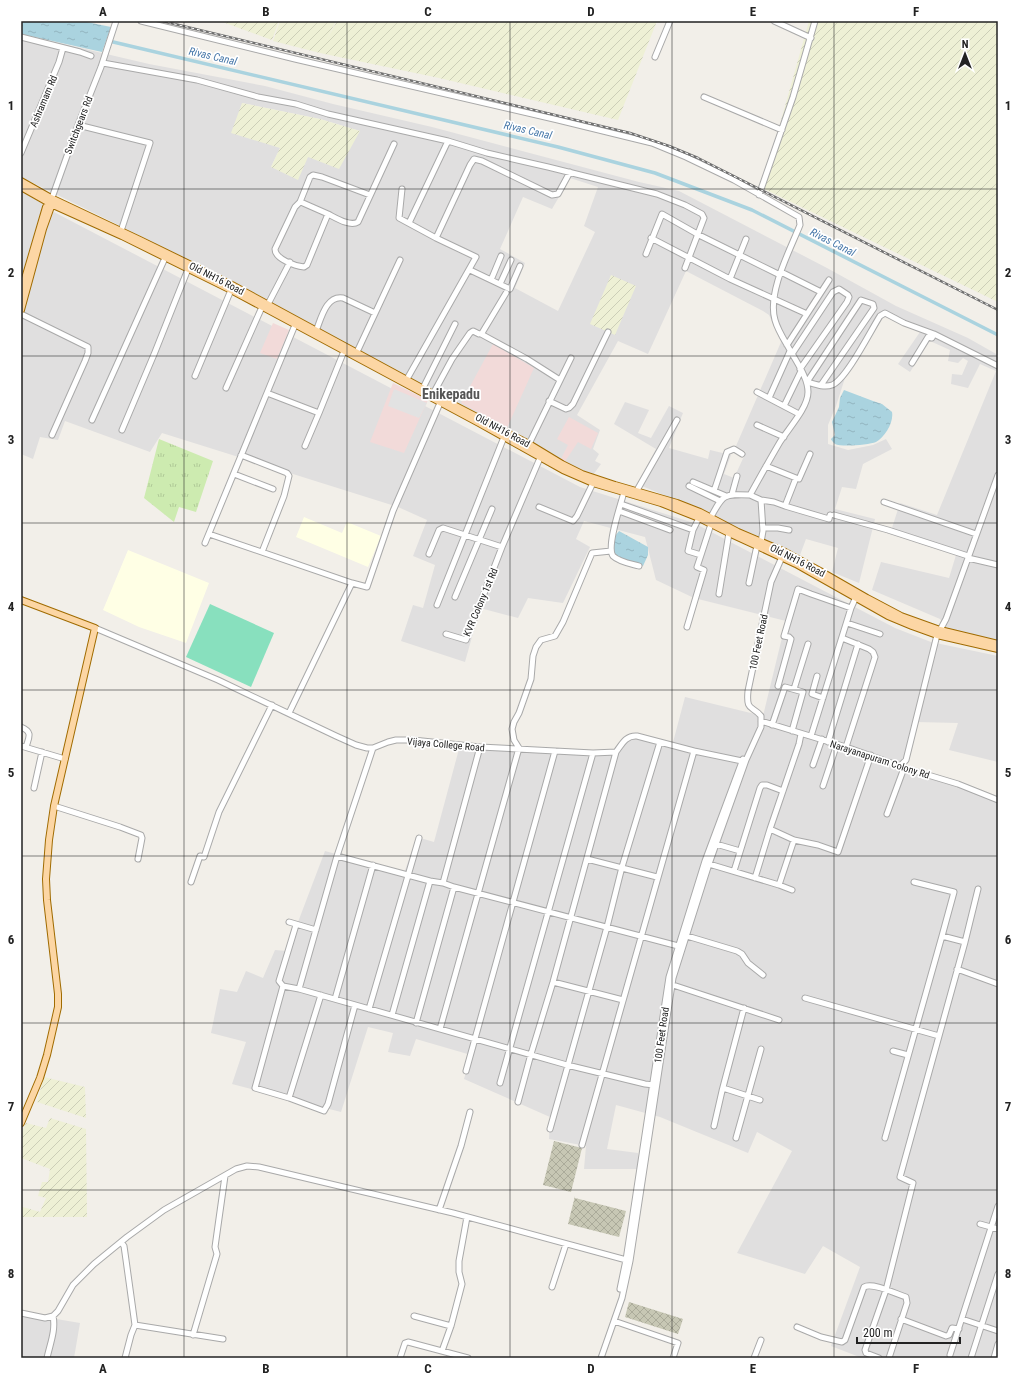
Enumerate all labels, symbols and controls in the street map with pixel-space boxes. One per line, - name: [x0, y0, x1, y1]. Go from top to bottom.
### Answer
- text: A: [99, 4, 107, 19]
- text: B: [262, 4, 270, 19]
- text: C: [424, 4, 432, 19]
- text: D: [587, 4, 595, 19]
- text: E: [750, 4, 757, 19]
- text: F: [913, 4, 919, 19]
- north arrow: [945, 34, 985, 74]
- text: N: [962, 38, 969, 51]
- water label: Rivas Canal: [188, 45, 239, 68]
- street label: Ashramam Rd: [28, 74, 59, 129]
- street label: Switchgears Rd: [62, 95, 95, 156]
- text: 1: [8, 98, 14, 113]
- text: 1: [1005, 98, 1011, 113]
- water label: Rivas Canal: [503, 119, 554, 142]
- water label: Rivas Canal: [808, 226, 858, 260]
- street label: Old NH16 Road: [187, 260, 246, 297]
- text: 2: [8, 265, 15, 280]
- text: 2: [1005, 265, 1012, 280]
- district label: Enikepadu: [422, 386, 480, 402]
- street label: Old NH16 Road: [474, 411, 532, 449]
- text: 3: [8, 432, 14, 447]
- text: 3: [1005, 432, 1011, 447]
- street label: Old NH16 Road: [768, 542, 827, 579]
- street label: KVR Colony 1st Rd: [461, 566, 500, 638]
- text: 4: [8, 599, 15, 614]
- text: 4: [1005, 599, 1012, 614]
- street label: 100 Feet Road: [747, 613, 770, 671]
- street label: Vijaya College Road: [407, 736, 485, 753]
- street label: Narayanapuram Colony Rd: [829, 738, 931, 781]
- text: 5: [8, 765, 15, 780]
- text: 5: [1005, 765, 1012, 780]
- text: 6: [8, 932, 15, 947]
- text: 6: [1005, 932, 1012, 947]
- street label: 100 Feet Road: [652, 1006, 671, 1064]
- text: 7: [8, 1099, 15, 1114]
- text: 7: [1005, 1099, 1012, 1114]
- text: 8: [8, 1266, 14, 1281]
- text: 8: [1005, 1266, 1011, 1281]
- scale bar: [857, 1319, 960, 1345]
- text: 200 m: [863, 1326, 893, 1340]
- text: A: [99, 1361, 107, 1376]
- text: B: [262, 1361, 270, 1376]
- text: C: [424, 1361, 432, 1376]
- text: D: [587, 1361, 595, 1376]
- text: E: [750, 1361, 757, 1376]
- text: F: [913, 1361, 919, 1376]

